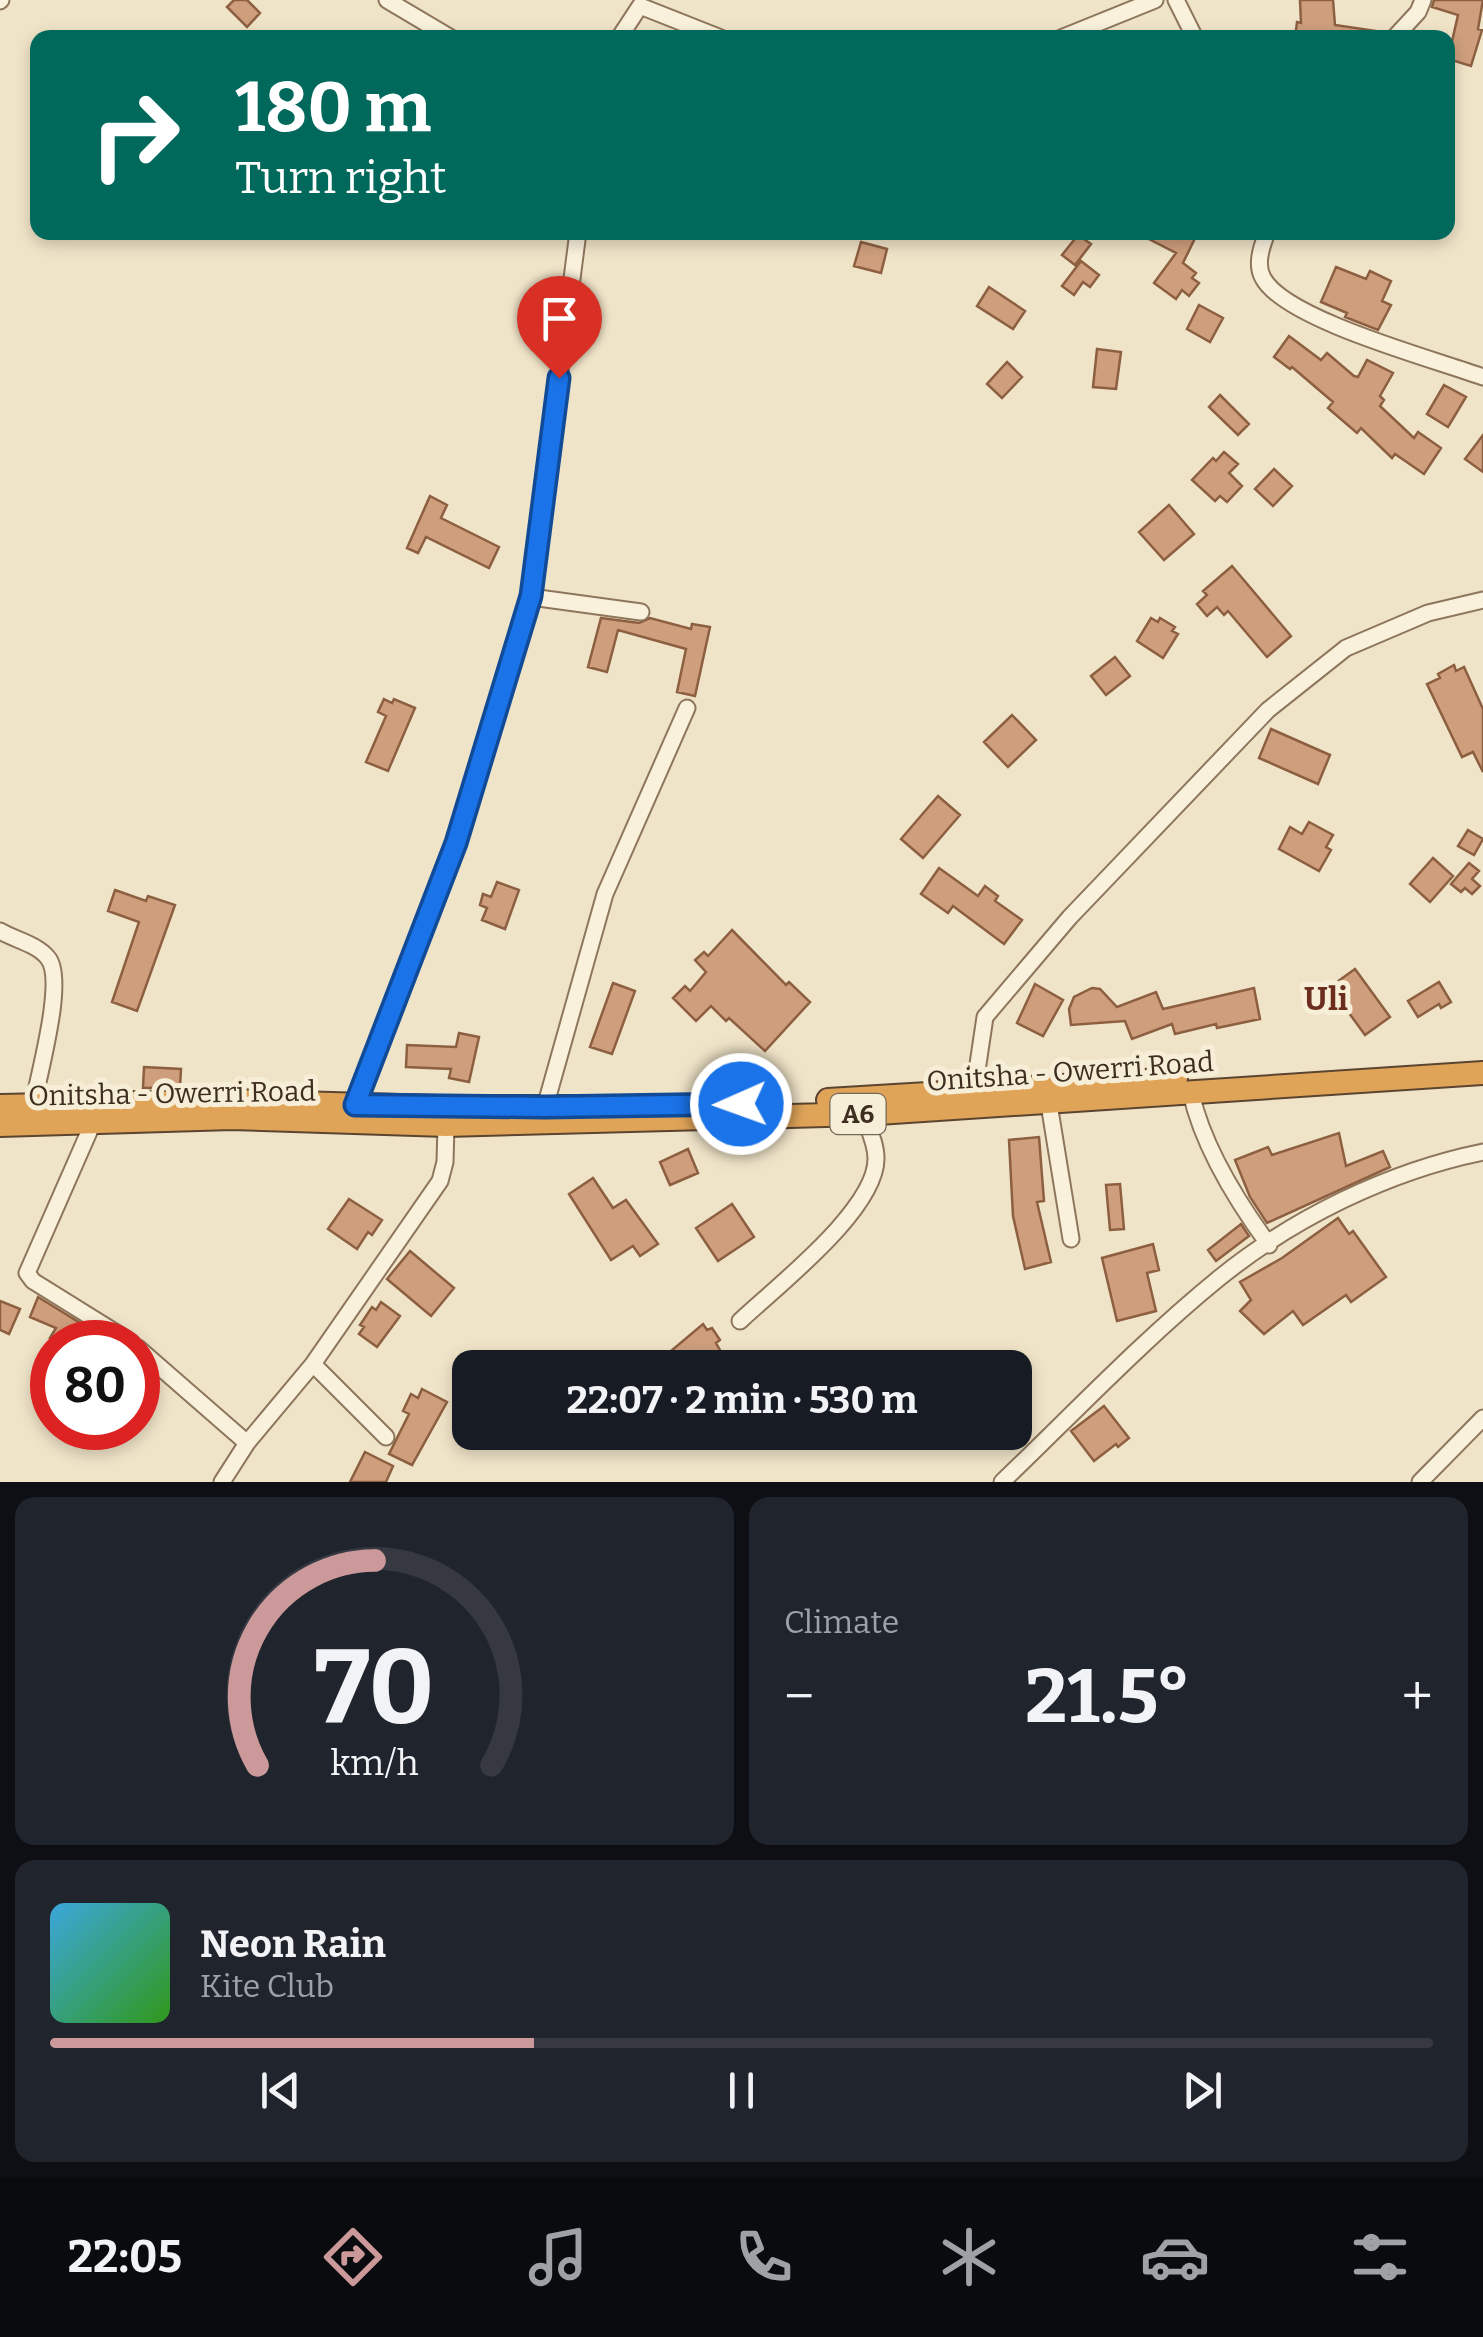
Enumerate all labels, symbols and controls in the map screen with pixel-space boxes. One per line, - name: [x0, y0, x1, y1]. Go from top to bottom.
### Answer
- text: 180 m: [235, 66, 431, 150]
- icon: right: [70, 70, 200, 200]
- text: Turn right: [235, 151, 447, 205]
- pin: [517, 276, 602, 379]
- icon: arrive: [532, 291, 587, 346]
- district label: Uli: [1304, 980, 1348, 1018]
- street label: Onitsha - Owerri Road: [925, 1045, 1215, 1098]
- position arrow: [689, 1052, 793, 1156]
- street label: Onitsha - Owerri Road: [28, 1074, 316, 1113]
- road number: A6: [830, 1094, 886, 1134]
- speed limit sign: 80: [30, 1320, 160, 1450]
- text: 22:07 · 2 min · 530 m: [566, 1377, 918, 1423]
- text: Climate: [784, 1603, 899, 1641]
- text: 70: [314, 1626, 435, 1751]
- text: 21.5°: [1025, 1652, 1191, 1742]
- text: −: [784, 1664, 814, 1730]
- text: +: [1402, 1664, 1433, 1730]
- text: km/h: [330, 1742, 419, 1784]
- text: Neon Rain: [200, 1921, 386, 1967]
- text: Kite Club: [200, 1967, 334, 2005]
- icon: previous: [253, 2063, 308, 2118]
- icon: pause: [714, 2063, 769, 2118]
- icon: next: [1175, 2063, 1230, 2118]
- icon: directions: [318, 2222, 388, 2292]
- icon: music: [523, 2222, 593, 2292]
- icon: phone: [729, 2222, 799, 2292]
- icon: climate: [934, 2222, 1004, 2292]
- icon: car: [1140, 2222, 1210, 2292]
- icon: filters: [1345, 2222, 1415, 2292]
- text: 22:05: [68, 2230, 182, 2284]

